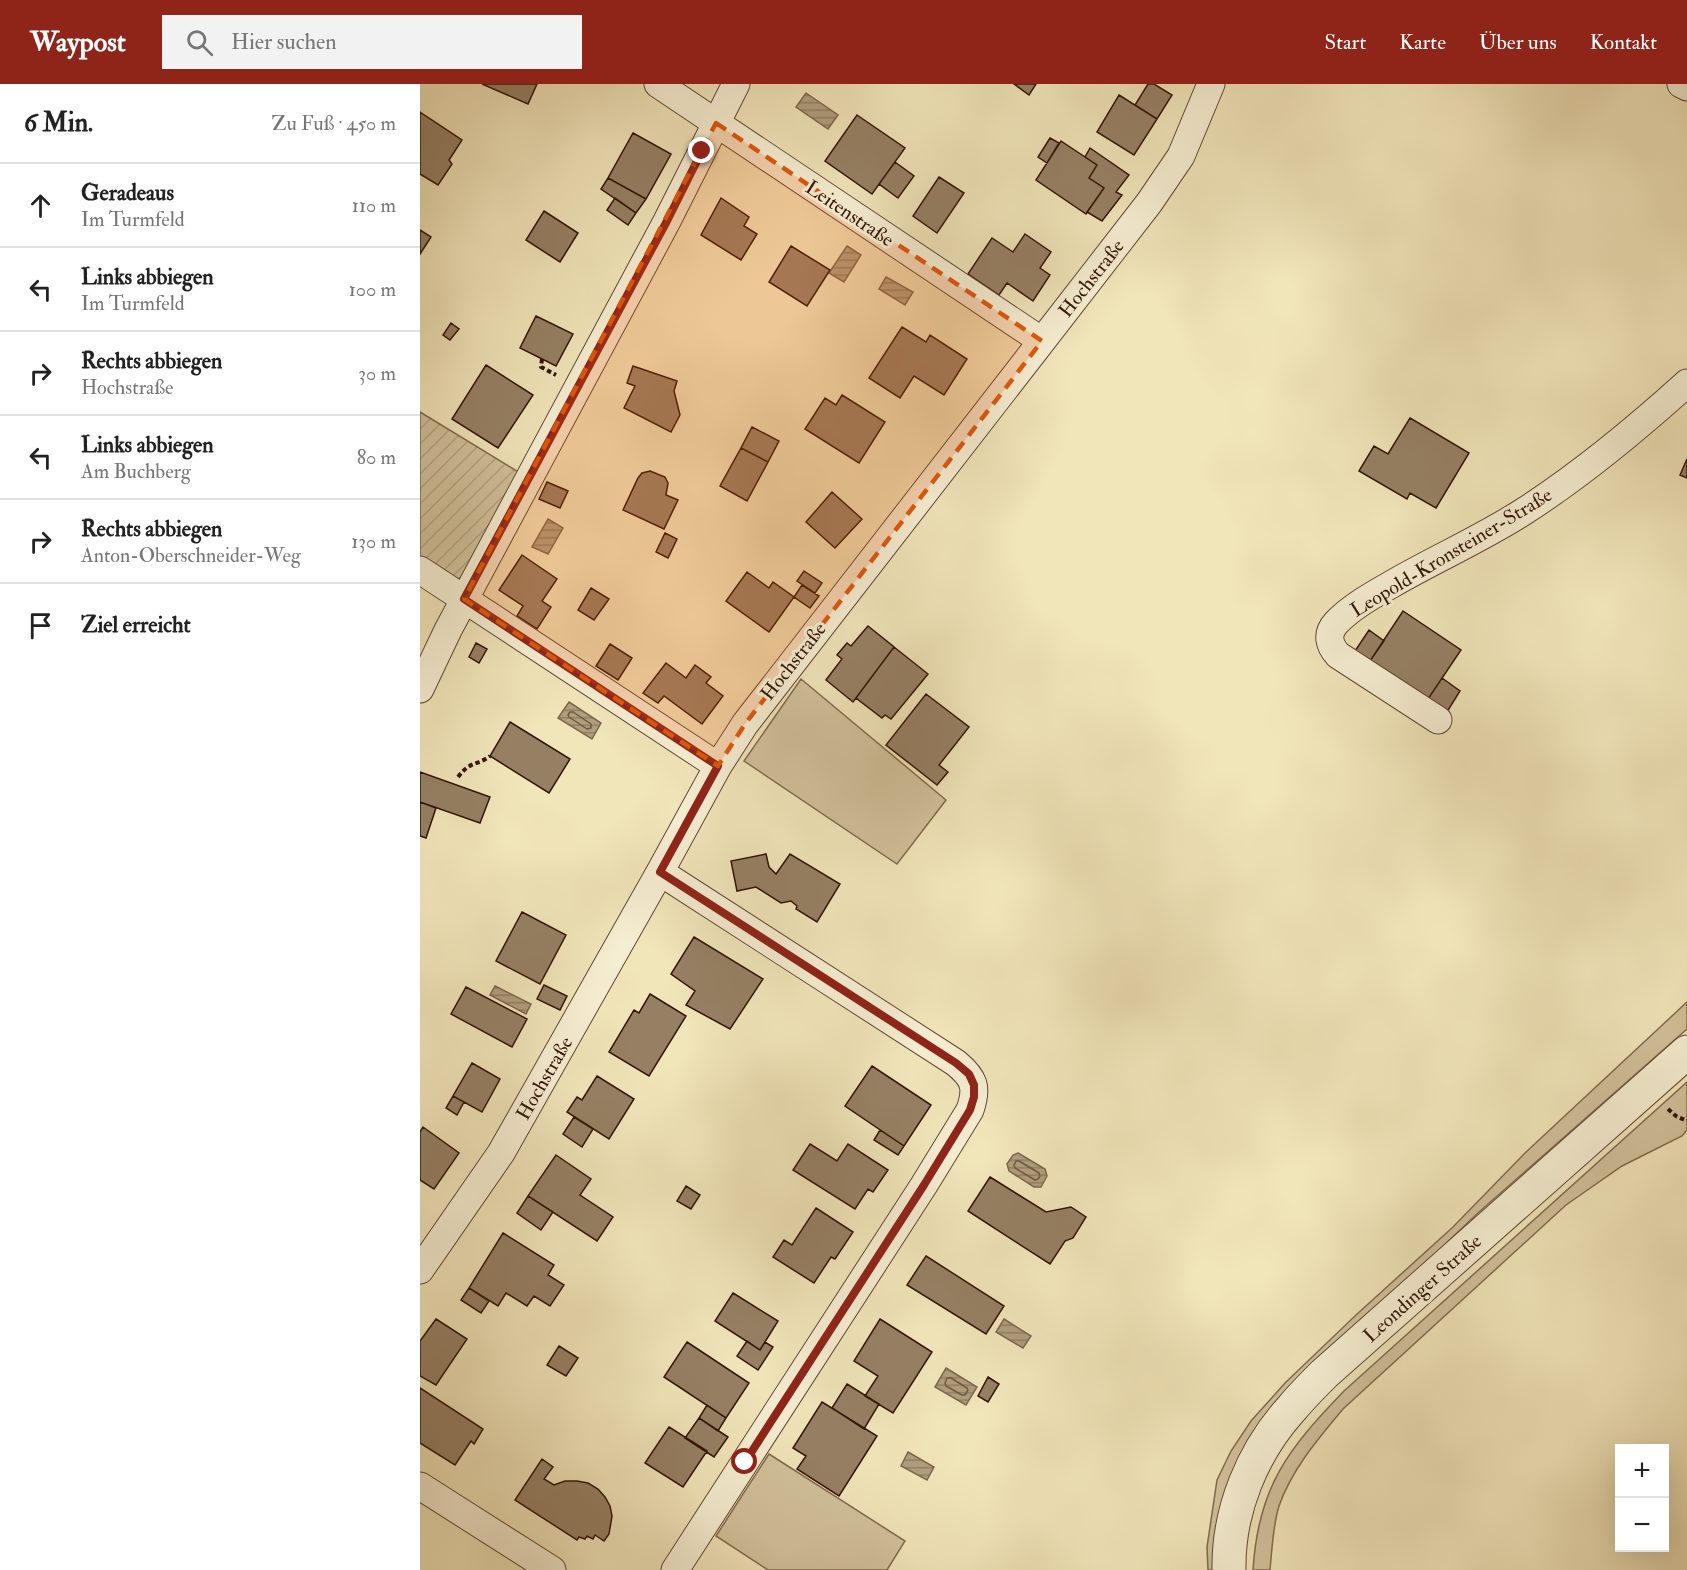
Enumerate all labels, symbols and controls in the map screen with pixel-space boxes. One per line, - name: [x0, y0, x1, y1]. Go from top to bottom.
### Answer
- search box: [162, 15, 582, 69]
- text: Waypost: [30, 25, 126, 60]
- icon: search: [183, 26, 216, 59]
- text: Hier suchen: [231, 28, 337, 56]
- text: Start: [1324, 29, 1366, 56]
- text: Karte: [1399, 29, 1446, 56]
- text: Über uns: [1479, 29, 1557, 56]
- text: Kontakt: [1590, 29, 1657, 56]
- text: 6 Min.: [24, 107, 93, 139]
- text: Zu Fuß · 450 m: [272, 111, 396, 136]
- route end: [688, 137, 714, 163]
- street label: Leitenstraße: [801, 175, 899, 252]
- text: Geradeaus: [81, 179, 174, 207]
- icon: ahead: [24, 189, 57, 222]
- text: 110 m: [352, 193, 396, 218]
- text: Im Turmfeld: [81, 207, 185, 232]
- street label: Hochstraße: [1053, 234, 1130, 322]
- text: Links abbiegen: [81, 263, 214, 291]
- icon: left: [24, 273, 57, 306]
- text: 100 m: [349, 277, 396, 302]
- text: Im Turmfeld: [81, 291, 185, 316]
- text: Rechts abbiegen: [81, 347, 222, 375]
- icon: right: [24, 357, 57, 390]
- text: 30 m: [358, 361, 396, 386]
- text: Hochstraße: [81, 375, 173, 400]
- text: Links abbiegen: [81, 431, 214, 459]
- icon: left: [24, 441, 57, 474]
- text: 80 m: [357, 445, 396, 470]
- text: Am Buchberg: [81, 459, 191, 484]
- street label: Leopold-Kronsteiner-Straße: [1346, 482, 1557, 623]
- text: Rechts abbiegen: [81, 515, 222, 543]
- icon: right: [24, 525, 57, 558]
- text: 130 m: [351, 529, 396, 554]
- text: Anton-Oberschneider-Weg: [81, 543, 301, 568]
- icon: arrive: [24, 609, 57, 642]
- text: Ziel erreicht: [81, 611, 191, 639]
- street label: Hochstraße: [755, 617, 832, 705]
- street label: Hochstraße: [510, 1032, 578, 1125]
- street label: Leondinger Straße: [1358, 1229, 1487, 1348]
- map controls: [1615, 1444, 1669, 1552]
- button: +: [1615, 1444, 1669, 1498]
- route start: [731, 1448, 757, 1474]
- button: −: [1615, 1498, 1669, 1552]

